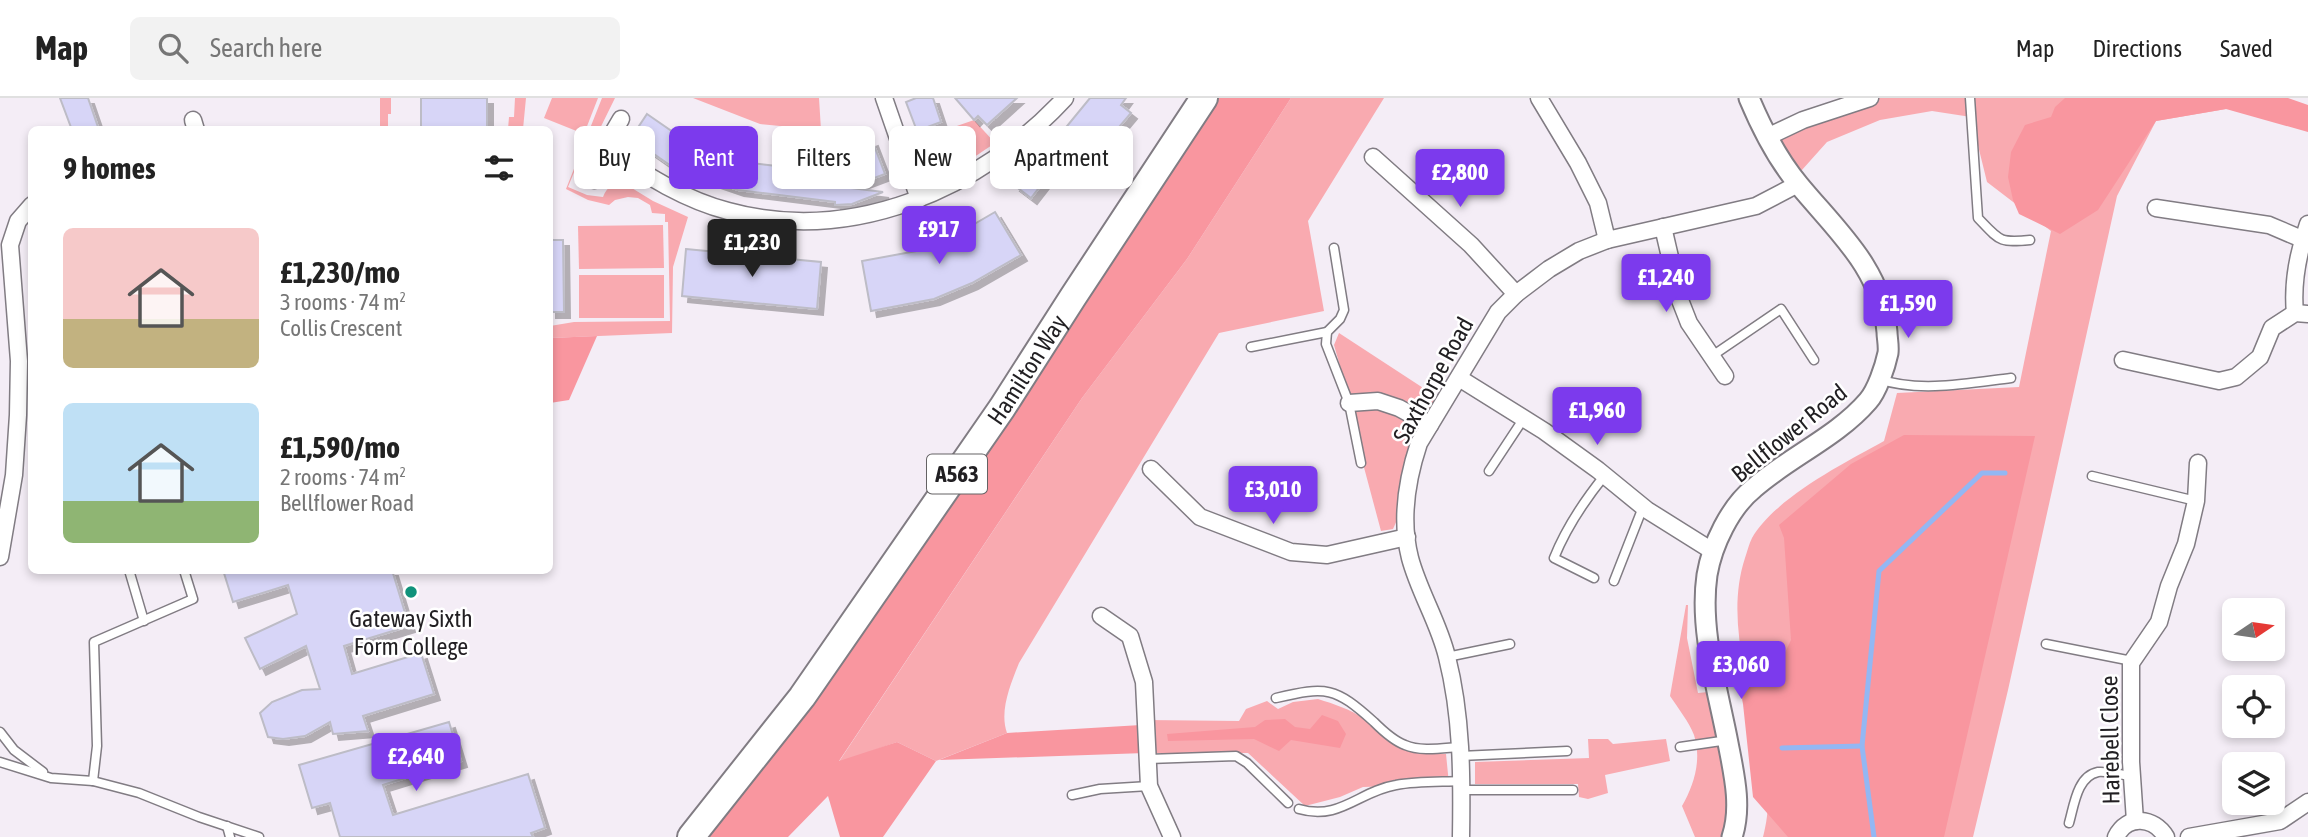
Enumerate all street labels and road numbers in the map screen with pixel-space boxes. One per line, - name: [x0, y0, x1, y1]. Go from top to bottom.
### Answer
- street label: Hamilton Way: [981, 309, 1072, 429]
- street label: Saxthorpe Road: [1387, 313, 1479, 447]
- street label: Bellflower Road: [1726, 378, 1852, 488]
- road number: A563: [927, 454, 987, 494]
- street label: Harebell Close: [2095, 675, 2125, 805]

